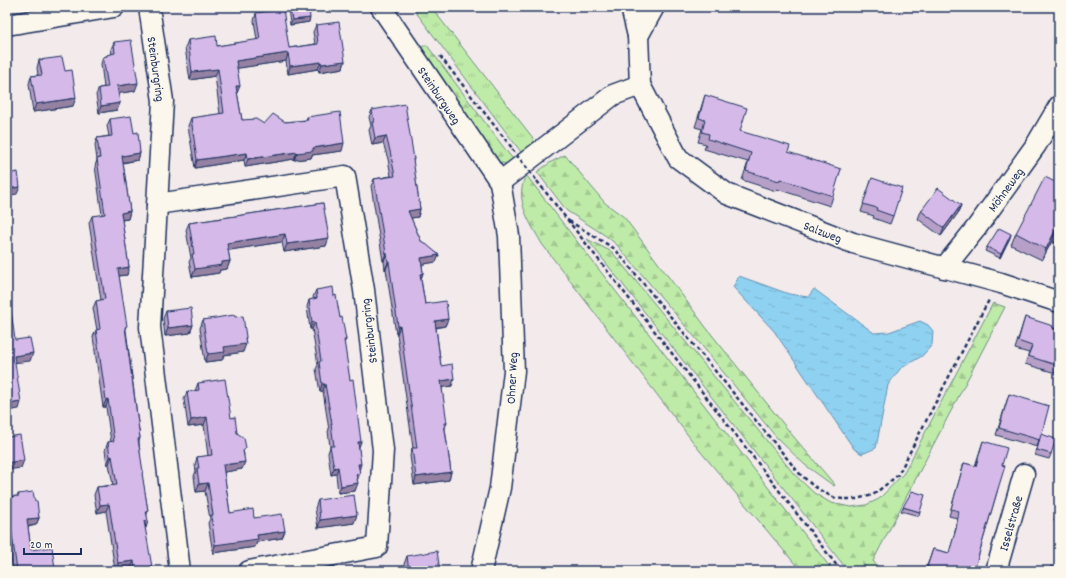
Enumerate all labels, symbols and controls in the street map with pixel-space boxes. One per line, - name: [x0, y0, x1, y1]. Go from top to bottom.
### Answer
- street label: Steinburgring: [141, 36, 169, 103]
- street label: Steinburgweg: [412, 64, 464, 129]
- street label: Möhneweg: [984, 164, 1030, 217]
- street label: Salzweg: [800, 217, 844, 249]
- street label: Steinburgring: [357, 297, 384, 364]
- street label: Ohner Weg: [503, 351, 524, 405]
- street label: Isselstraße: [995, 493, 1029, 554]
- scale bar: [24, 530, 81, 556]
- text: 20 m: [30, 537, 53, 554]

